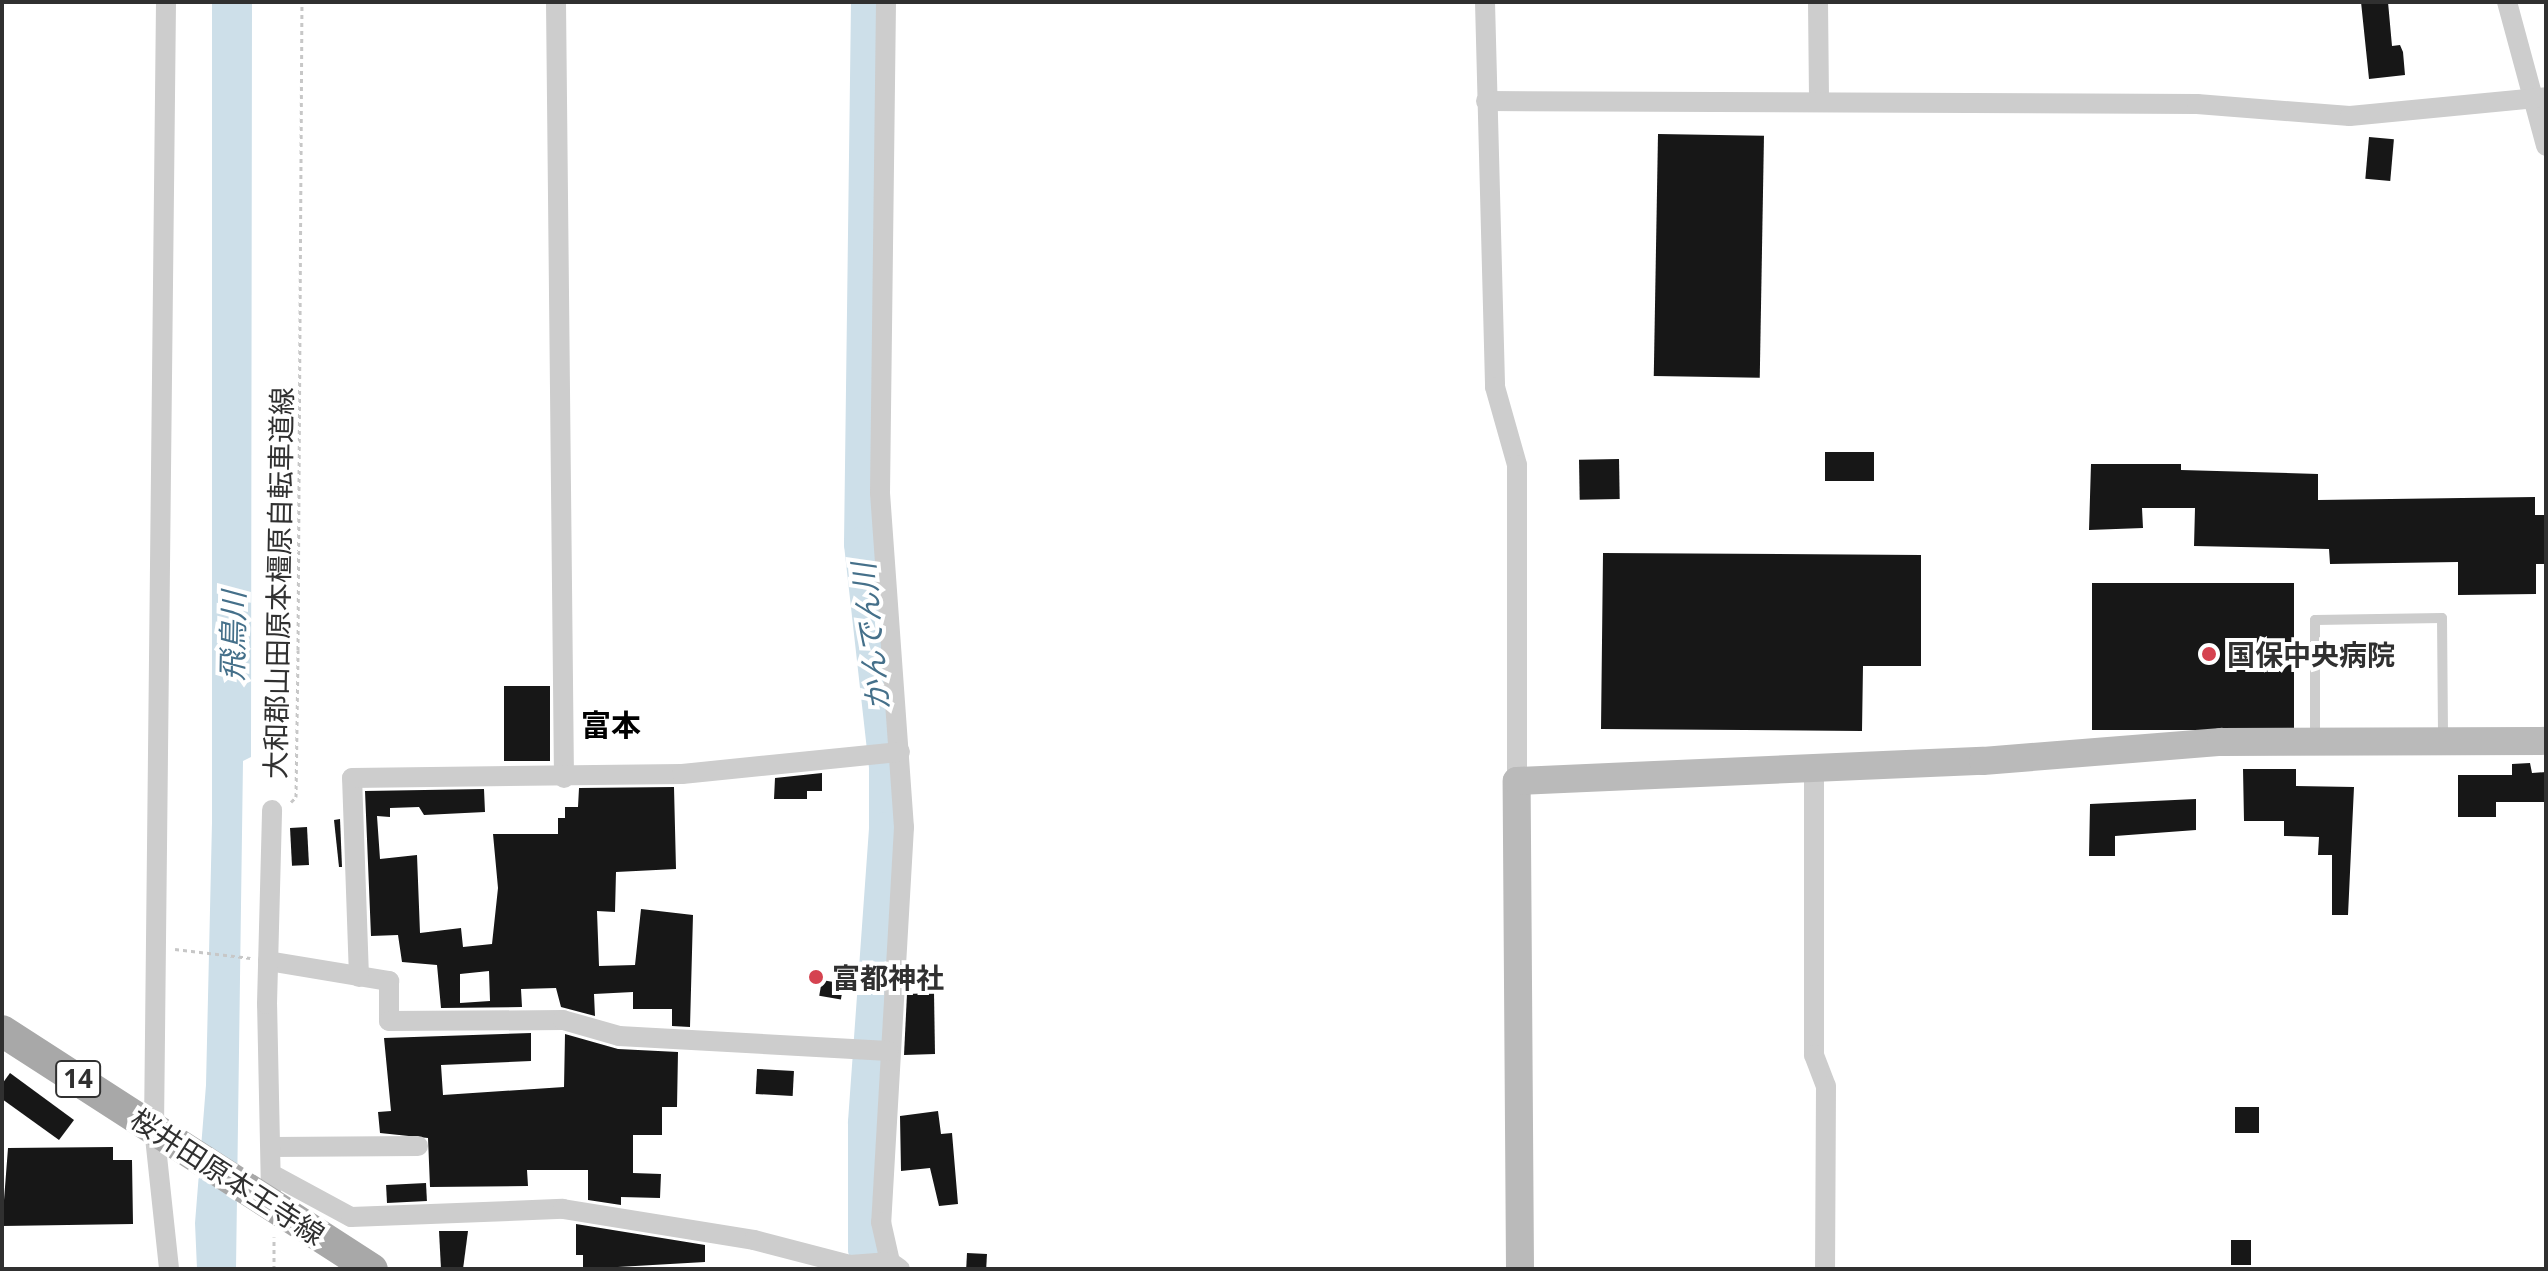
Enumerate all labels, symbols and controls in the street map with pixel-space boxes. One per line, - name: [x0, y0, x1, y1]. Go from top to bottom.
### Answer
- street label: 大和郡山田原本橿原自転車道線: [258, 387, 298, 779]
- water label: かんでん川: [845, 561, 897, 713]
- water label: 飛鳥川: [214, 591, 252, 681]
- place label: 国保中央病院: [2227, 637, 2395, 671]
- marker: 国保中央病院: [2198, 643, 2220, 665]
- district label: 富本: [581, 707, 641, 743]
- place label: 富都神社: [832, 960, 944, 994]
- marker: 富都神社: [807, 968, 825, 986]
- road number: 14: [54, 1057, 102, 1101]
- street label: 桜井田原本王寺線: [125, 1101, 331, 1251]

